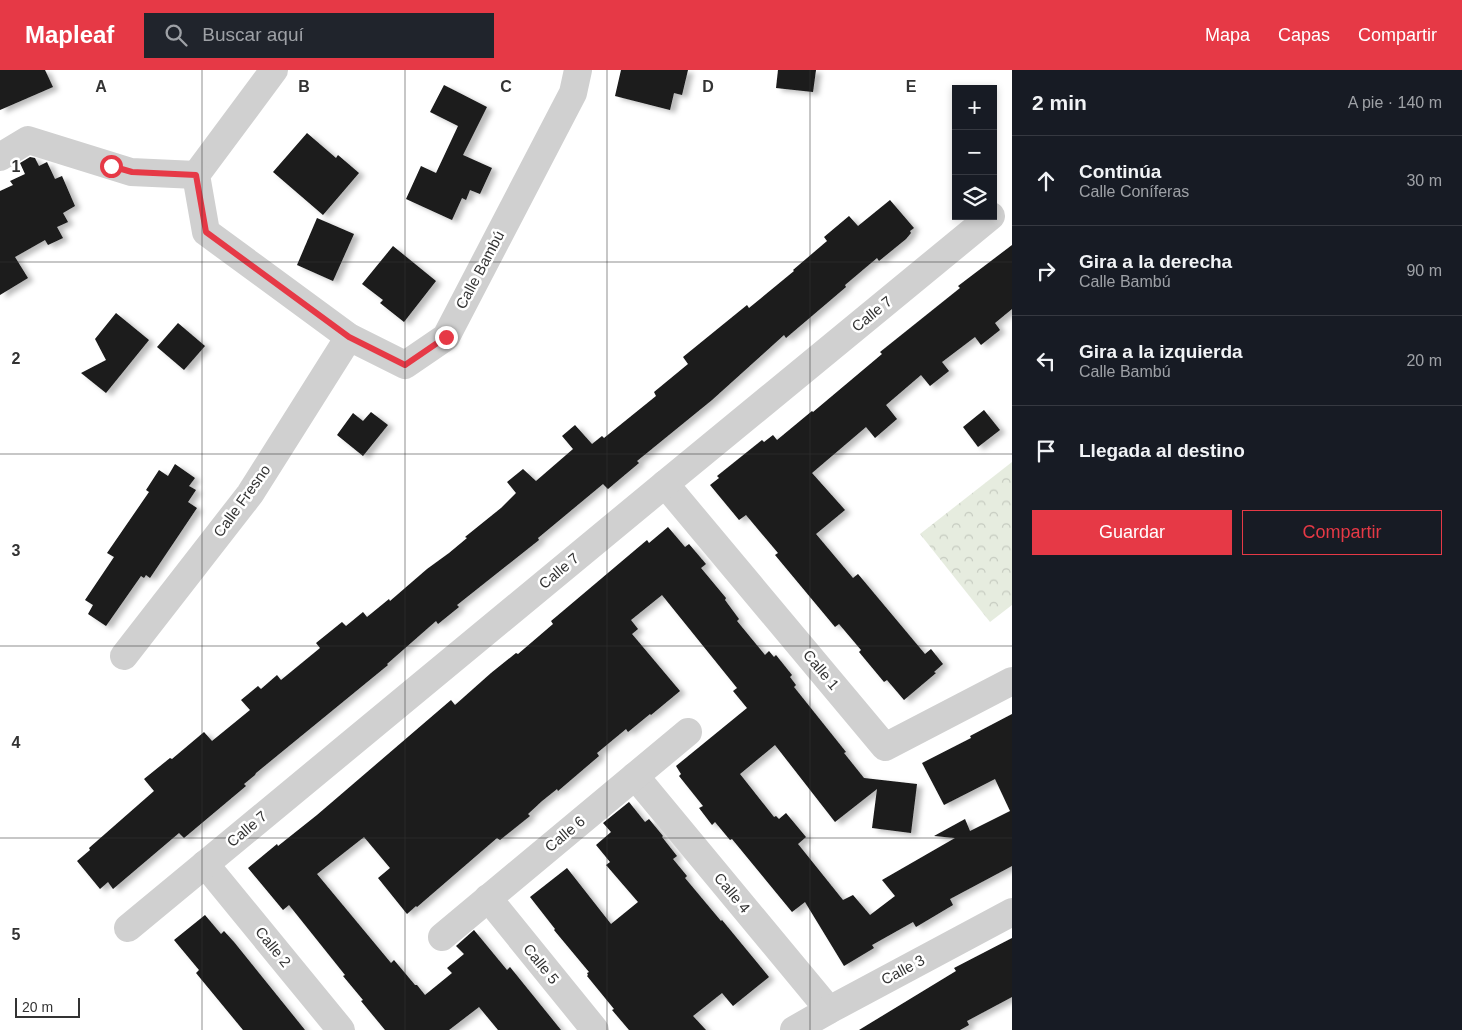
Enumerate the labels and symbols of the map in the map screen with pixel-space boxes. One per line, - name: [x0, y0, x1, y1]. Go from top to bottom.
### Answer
- text: A: [95, 78, 107, 95]
- text: B: [298, 78, 310, 95]
- text: C: [500, 78, 512, 95]
- text: D: [702, 78, 714, 95]
- text: E: [906, 78, 917, 95]
- route start: [100, 155, 123, 178]
- text: 1: [12, 158, 21, 175]
- street label: Calle Bambú: [452, 228, 507, 312]
- street label: Calle 7: [848, 292, 895, 335]
- route end: [435, 326, 458, 349]
- text: 2: [12, 350, 21, 367]
- street label: Calle Fresno: [210, 461, 273, 540]
- text: 3: [12, 542, 21, 559]
- street label: Calle 7: [535, 549, 582, 592]
- street label: Calle 1: [800, 646, 843, 693]
- text: 4: [12, 734, 21, 751]
- street label: Calle 7: [223, 807, 270, 850]
- street label: Calle 6: [541, 812, 588, 855]
- street label: Calle 4: [711, 869, 754, 916]
- street label: Calle 2: [252, 923, 295, 970]
- text: 5: [12, 926, 21, 943]
- street label: Calle 5: [520, 940, 563, 987]
- street label: Calle 3: [878, 951, 927, 988]
- scale bar: [15, 995, 80, 1018]

